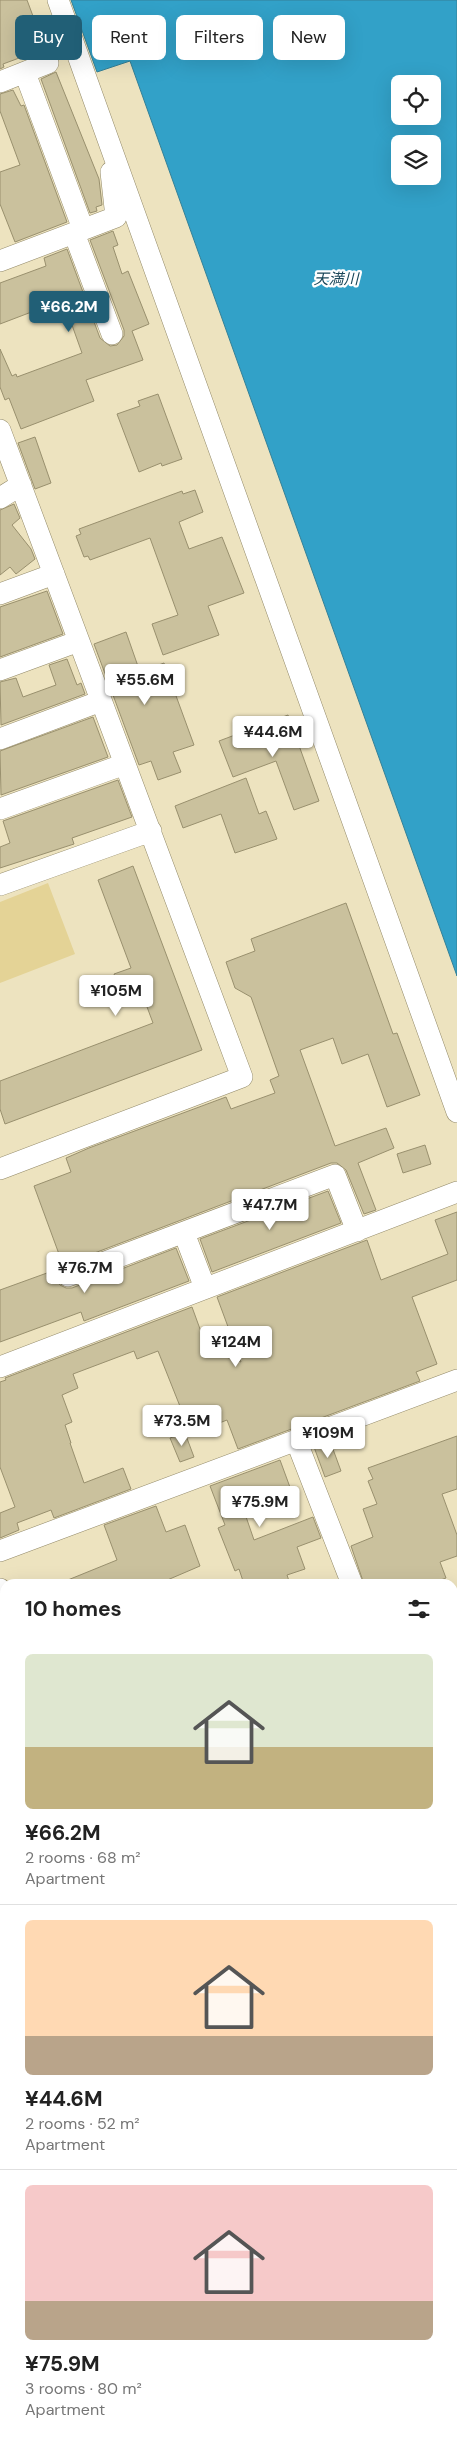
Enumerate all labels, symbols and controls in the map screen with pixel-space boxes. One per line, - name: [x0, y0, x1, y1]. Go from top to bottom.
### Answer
- chip: Buy: [15, 15, 82, 60]
- chip: Rent: [92, 15, 166, 60]
- chip: Filters: [176, 15, 263, 60]
- chip: New: [273, 15, 345, 60]
- map controls: [391, 75, 441, 185]
- button: locate: [391, 75, 441, 125]
- button: layers: [391, 135, 441, 185]
- water label: 天満川: [313, 269, 360, 289]
- pin: ¥66.2M: [28, 290, 110, 333]
- text: ¥66.2M: [40, 296, 98, 317]
- pin: ¥55.6M: [104, 664, 186, 706]
- text: ¥55.6M: [116, 669, 174, 690]
- pin: ¥44.6M: [232, 716, 314, 758]
- text: ¥44.6M: [243, 721, 303, 742]
- pin: ¥105M: [81, 974, 151, 1017]
- text: ¥105M: [90, 980, 142, 1001]
- pin: ¥47.7M: [229, 1188, 311, 1231]
- text: ¥47.7M: [243, 1194, 297, 1215]
- pin: ¥76.7M: [44, 1252, 126, 1294]
- text: ¥76.7M: [57, 1257, 113, 1278]
- pin: ¥124M: [201, 1326, 271, 1368]
- text: ¥124M: [211, 1331, 261, 1352]
- pin: ¥73.5M: [141, 1404, 223, 1447]
- text: ¥73.5M: [153, 1410, 211, 1431]
- pin: ¥109M: [293, 1416, 363, 1459]
- text: ¥109M: [302, 1422, 354, 1443]
- pin: ¥75.9M: [219, 1486, 301, 1528]
- text: ¥75.9M: [232, 1491, 288, 1512]
- text: 10 homes: [25, 1595, 122, 1623]
- icon: filters: [405, 1595, 433, 1623]
- icon: home: [184, 1687, 274, 1777]
- text: ¥66.2M: [25, 1819, 101, 1847]
- text: 2 rooms · 68 m²: [25, 1847, 141, 1868]
- text: Apartment: [25, 1868, 105, 1889]
- icon: home: [184, 1952, 274, 2042]
- text: ¥44.6M: [25, 2085, 103, 2113]
- text: 2 rooms · 52 m²: [25, 2113, 140, 2134]
- text: Apartment: [25, 2134, 105, 2155]
- icon: home: [184, 2217, 274, 2307]
- text: ¥75.9M: [25, 2350, 100, 2378]
- text: 3 rooms · 80 m²: [25, 2378, 142, 2399]
- text: Apartment: [25, 2399, 105, 2420]

